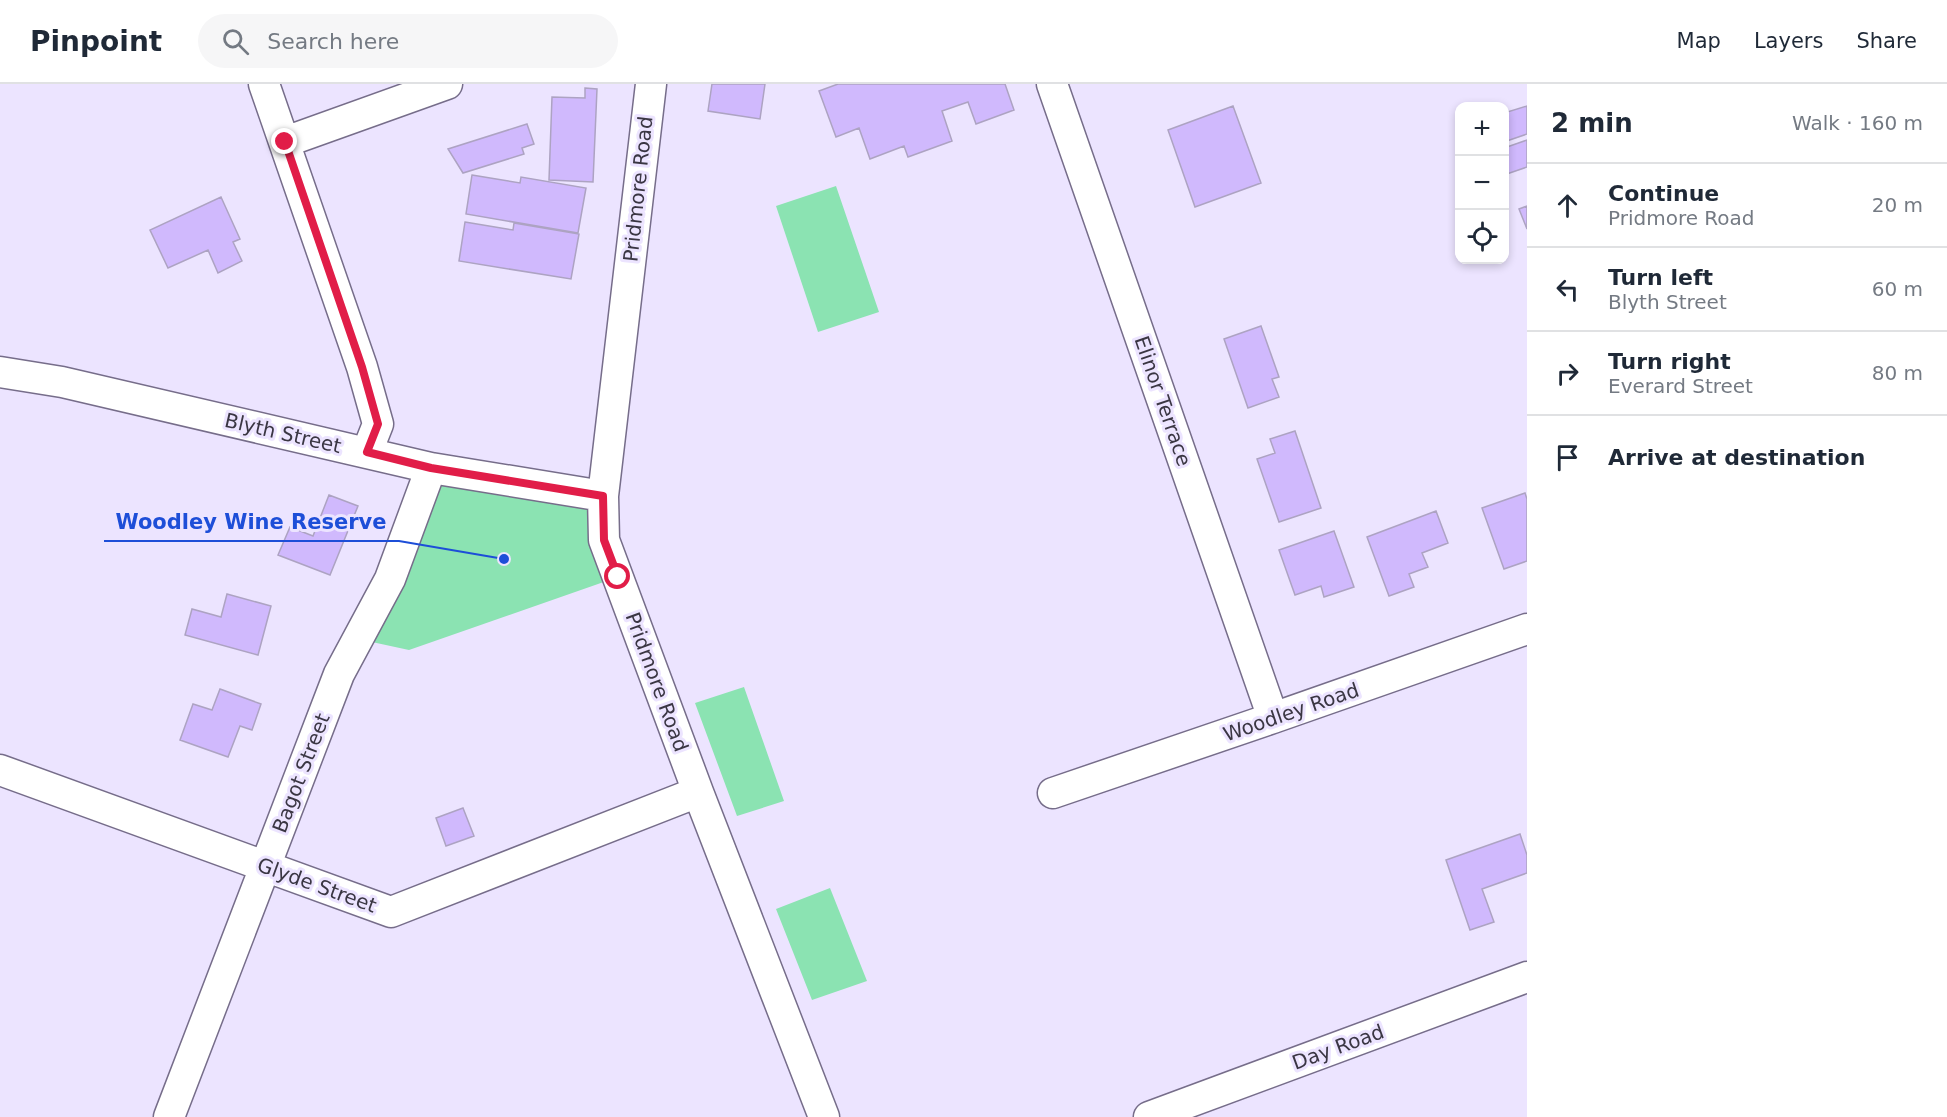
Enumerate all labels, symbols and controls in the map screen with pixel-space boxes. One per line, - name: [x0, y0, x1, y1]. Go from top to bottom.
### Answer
- search box: [198, 14, 618, 68]
- text: Pinpoint: [30, 25, 162, 58]
- icon: search: [219, 25, 252, 58]
- text: Search here: [267, 29, 399, 54]
- text: Map: [1677, 29, 1721, 53]
- text: Layers: [1754, 29, 1823, 53]
- text: Share: [1856, 29, 1917, 53]
- map controls: [1455, 102, 1509, 264]
- button: +: [1455, 102, 1509, 156]
- text: 2 min: [1551, 108, 1633, 138]
- text: Walk · 160 m: [1792, 111, 1923, 135]
- street label: Pridmore Road: [618, 115, 658, 263]
- route end: [271, 128, 297, 154]
- button: −: [1455, 156, 1509, 210]
- text: Continue: [1608, 181, 1719, 206]
- icon: ahead: [1551, 189, 1584, 222]
- text: 20 m: [1872, 193, 1923, 217]
- text: Pridmore Road: [1608, 206, 1755, 230]
- button: locate: [1455, 210, 1509, 264]
- text: Turn left: [1608, 265, 1713, 290]
- icon: left: [1551, 273, 1584, 306]
- text: 60 m: [1872, 277, 1923, 301]
- text: Blyth Street: [1608, 290, 1727, 314]
- street label: Elinor Terrace: [1130, 333, 1196, 469]
- text: Turn right: [1608, 349, 1731, 374]
- icon: right: [1551, 357, 1584, 390]
- text: 80 m: [1872, 361, 1923, 385]
- text: Everard Street: [1608, 374, 1753, 398]
- street label: Blyth Street: [222, 408, 344, 458]
- icon: arrive: [1551, 441, 1584, 474]
- text: Arrive at destination: [1608, 445, 1865, 470]
- callout: Woodley Wine Reserve: [104, 502, 399, 541]
- text: Woodley Wine Reserve: [115, 510, 387, 534]
- route start: [604, 563, 630, 589]
- street label: Pridmore Road: [621, 609, 693, 755]
- street label: Woodley Road: [1220, 678, 1362, 746]
- street label: Bagot Street: [267, 710, 335, 836]
- street label: Glyde Street: [254, 852, 380, 918]
- street label: Day Road: [1289, 1019, 1387, 1075]

